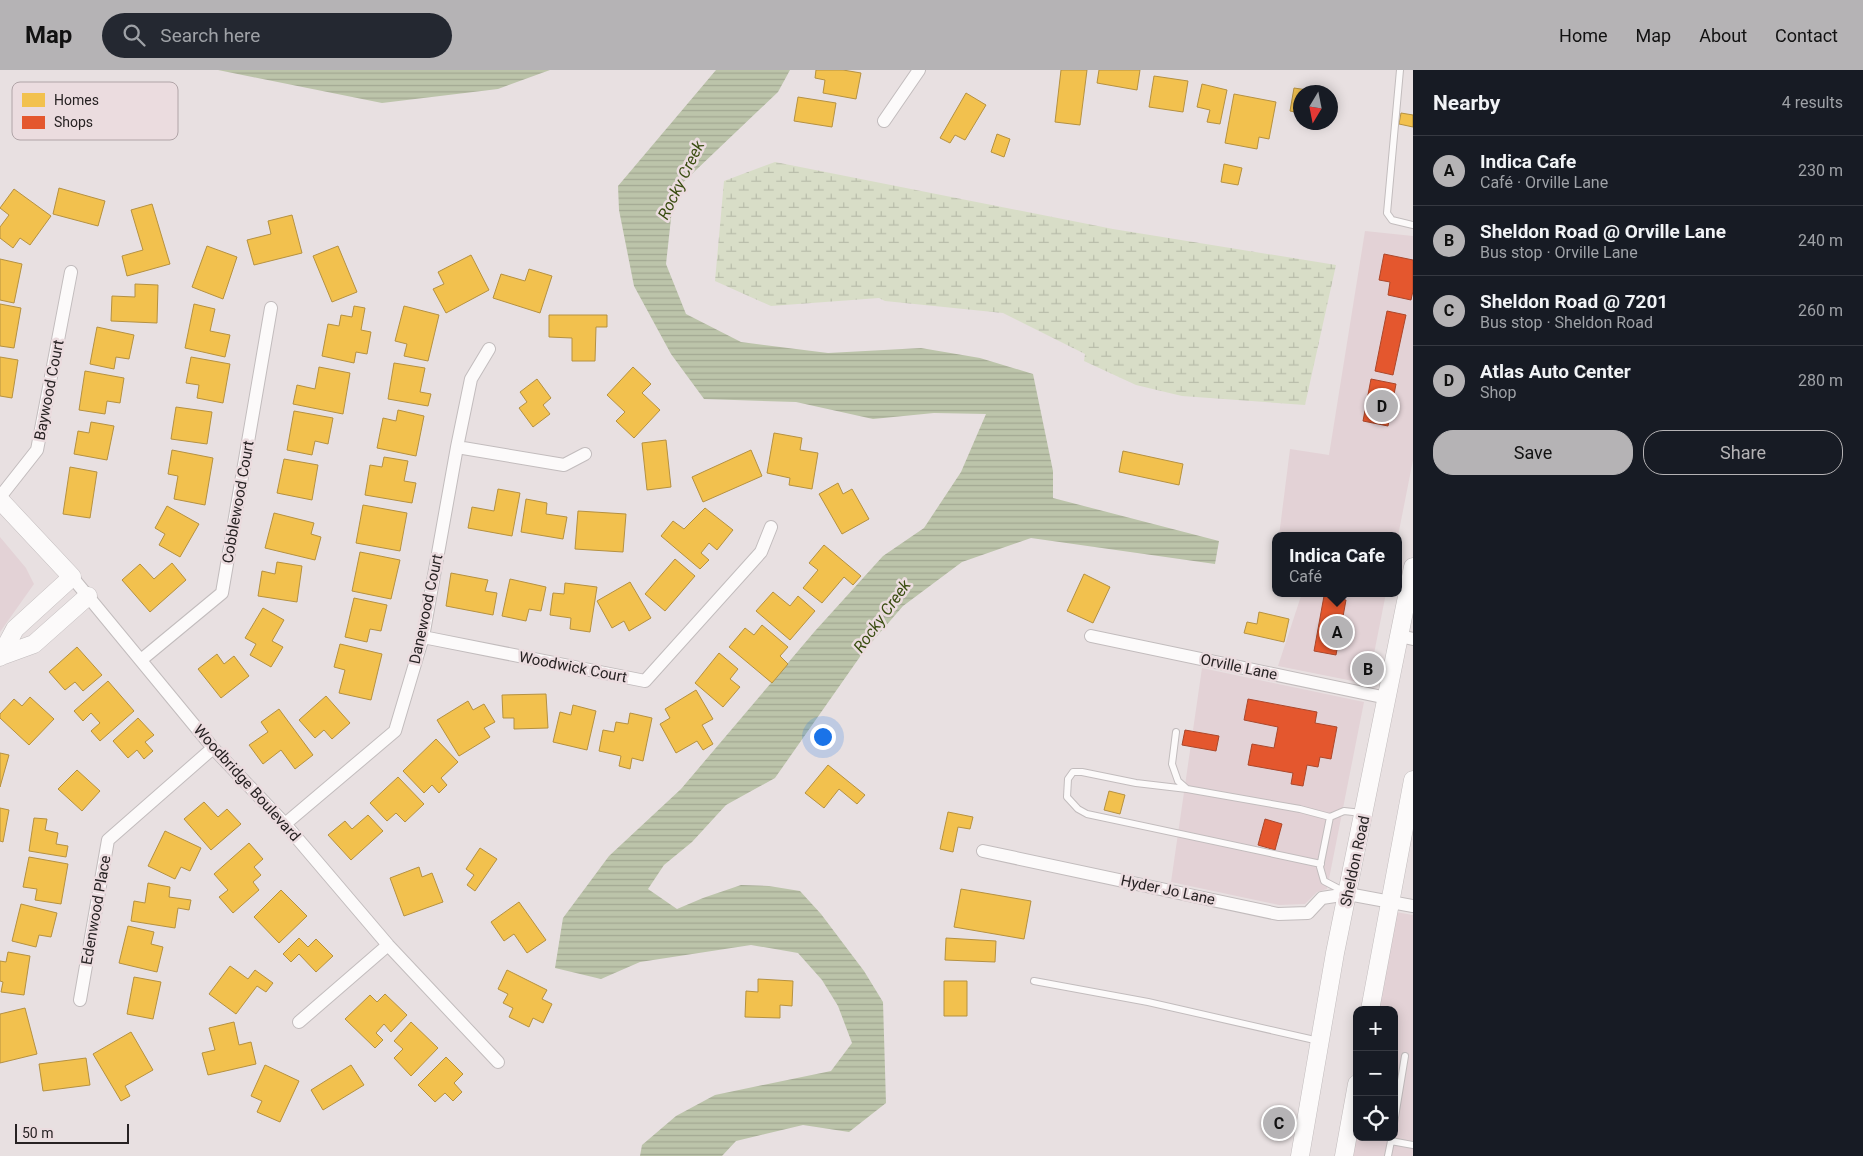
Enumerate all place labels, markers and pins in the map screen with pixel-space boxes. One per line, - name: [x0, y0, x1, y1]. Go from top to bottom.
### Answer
- pin: D: [1366, 387, 1398, 425]
- pin: A: [1321, 613, 1353, 651]
- pin: B: [1352, 650, 1384, 688]
- pin: C: [1263, 1104, 1295, 1142]

